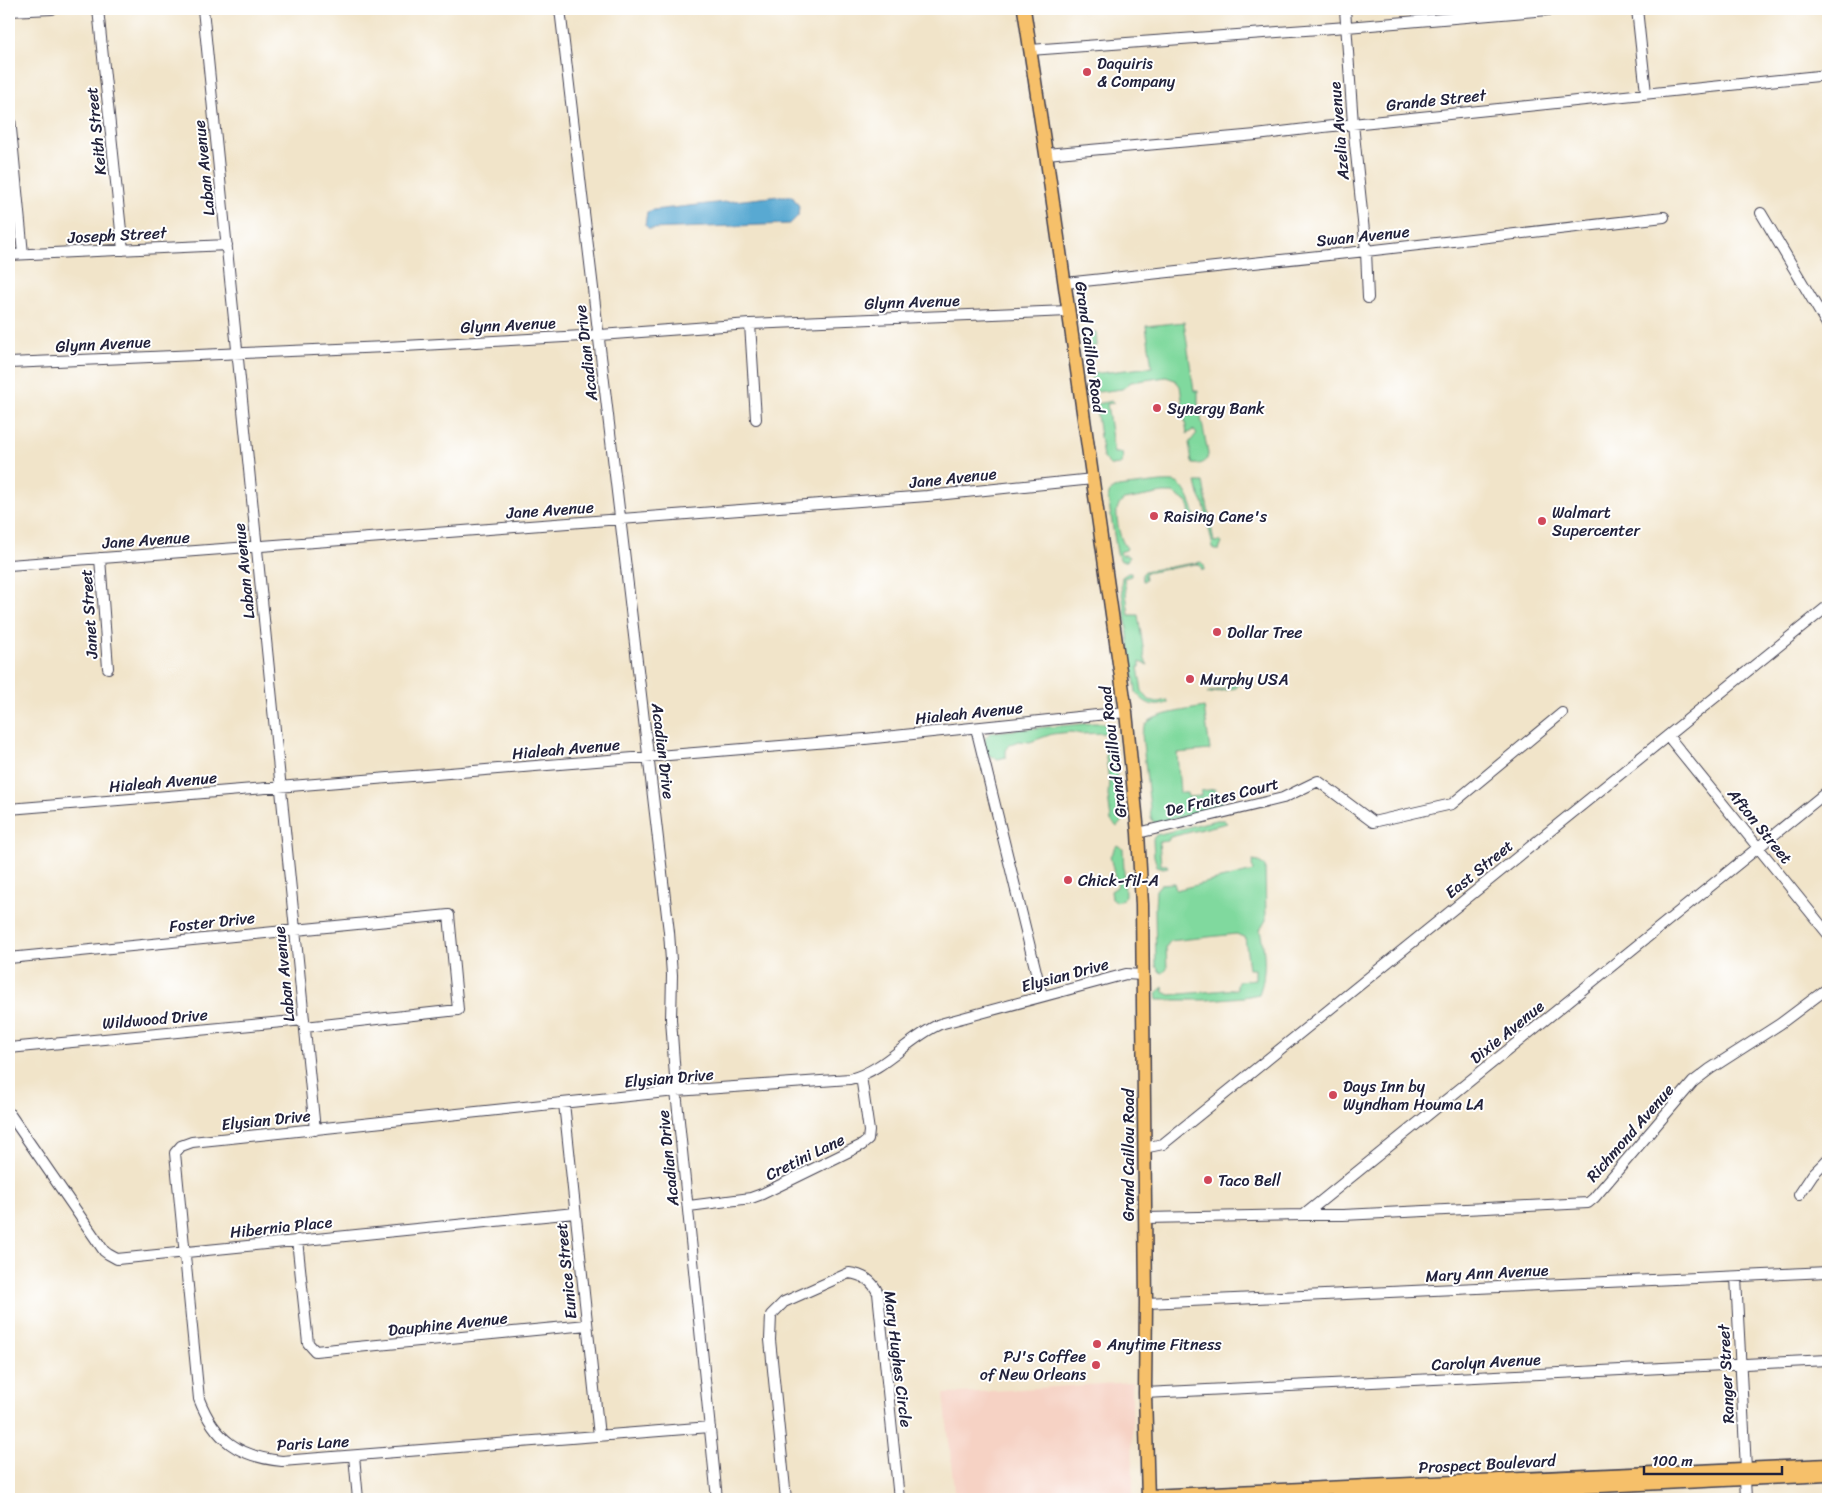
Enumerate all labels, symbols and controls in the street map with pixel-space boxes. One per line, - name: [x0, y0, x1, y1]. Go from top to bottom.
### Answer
- place label: Daquiris & Company: [1097, 49, 1176, 96]
- marker: Daquiris & Company: [1081, 66, 1093, 78]
- street label: Azelia Avenue: [1320, 80, 1358, 182]
- street label: Grande Street: [1385, 80, 1488, 120]
- street label: Keith Street: [77, 86, 115, 176]
- street label: Laban Avenue: [185, 119, 223, 217]
- street label: Swan Avenue: [1315, 217, 1411, 255]
- street label: Joseph Street: [66, 218, 168, 252]
- street label: Grand Caillou Road: [1066, 279, 1114, 416]
- street label: Glynn Avenue: [864, 286, 960, 318]
- street label: Acadian Drive: [566, 303, 606, 404]
- street label: Glynn Avenue: [460, 308, 557, 342]
- street label: Glynn Avenue: [55, 327, 152, 361]
- place label: Synergy Bank: [1167, 394, 1265, 423]
- marker: Synergy Bank: [1151, 402, 1163, 414]
- street label: Jane Avenue: [907, 459, 998, 497]
- street label: Jane Avenue: [504, 492, 595, 528]
- place label: Walmart Supercenter: [1552, 498, 1641, 545]
- place label: Raising Cane's: [1164, 502, 1268, 531]
- marker: Raising Cane's: [1148, 510, 1160, 522]
- marker: Walmart Supercenter: [1536, 515, 1548, 527]
- street label: Jane Avenue: [100, 522, 191, 558]
- street label: Laban Avenue: [225, 522, 263, 620]
- street label: Janet Street: [71, 568, 107, 661]
- place label: Dollar Tree: [1227, 618, 1303, 647]
- marker: Dollar Tree: [1211, 626, 1223, 638]
- place label: Murphy USA: [1200, 665, 1289, 694]
- marker: Murphy USA: [1184, 673, 1196, 685]
- street label: Grand Caillou Road: [1090, 683, 1135, 819]
- street label: Hialeah Avenue: [914, 693, 1024, 733]
- street label: Acadian Drive: [643, 700, 683, 801]
- street label: Hialeah Avenue: [511, 730, 621, 768]
- street label: Hialeah Avenue: [108, 763, 218, 801]
- street label: De Fraites Court: [1162, 769, 1282, 825]
- street label: Afton Street: [1719, 781, 1800, 871]
- street label: East Street: [1438, 832, 1520, 906]
- place label: Chick-fil-A: [1078, 866, 1159, 895]
- marker: Chick-fil-A: [1062, 874, 1074, 886]
- street label: Foster Drive: [168, 903, 256, 941]
- street label: Laban Avenue: [265, 925, 303, 1023]
- street label: Elysian Drive: [1018, 949, 1112, 1001]
- street label: Dixie Avenue: [1463, 992, 1551, 1071]
- street label: Wildwood Drive: [101, 1000, 209, 1038]
- street label: Elysian Drive: [623, 1060, 715, 1096]
- place label: Days Inn by Wyndham Houma LA: [1343, 1072, 1484, 1119]
- street label: Richmond Avenue: [1579, 1077, 1681, 1189]
- street label: Grand Caillou Road: [1114, 1087, 1143, 1221]
- marker: Days Inn by Wyndham Houma LA: [1327, 1089, 1339, 1101]
- street label: Elysian Drive: [220, 1101, 312, 1139]
- street label: Acadian Drive: [649, 1109, 688, 1208]
- street label: Cretini Lane: [760, 1125, 850, 1189]
- place label: Taco Bell: [1218, 1166, 1281, 1195]
- marker: Taco Bell: [1202, 1174, 1214, 1186]
- street label: Hibernia Place: [228, 1207, 334, 1247]
- street label: Eunice Street: [547, 1221, 585, 1321]
- street label: Mary Ann Avenue: [1425, 1255, 1550, 1291]
- street label: Mary Hughes Circle: [875, 1289, 921, 1429]
- street label: Dauphine Avenue: [387, 1303, 509, 1345]
- street label: Ranger Street: [1709, 1323, 1743, 1424]
- place label: Anytime Fitness: [1106, 1330, 1222, 1359]
- marker: Anytime Fitness: [1091, 1338, 1103, 1350]
- place label: PJ's Coffee of New Orleans: [980, 1342, 1086, 1389]
- street label: Carolyn Avenue: [1431, 1345, 1542, 1379]
- marker: PJ's Coffee of New Orleans: [1090, 1359, 1102, 1371]
- street label: Paris Lane: [276, 1427, 350, 1459]
- scale bar: [1644, 1443, 1782, 1475]
- street label: Prospect Boulevard: [1418, 1446, 1558, 1482]
- text: 100 m: [1652, 1448, 1693, 1474]

